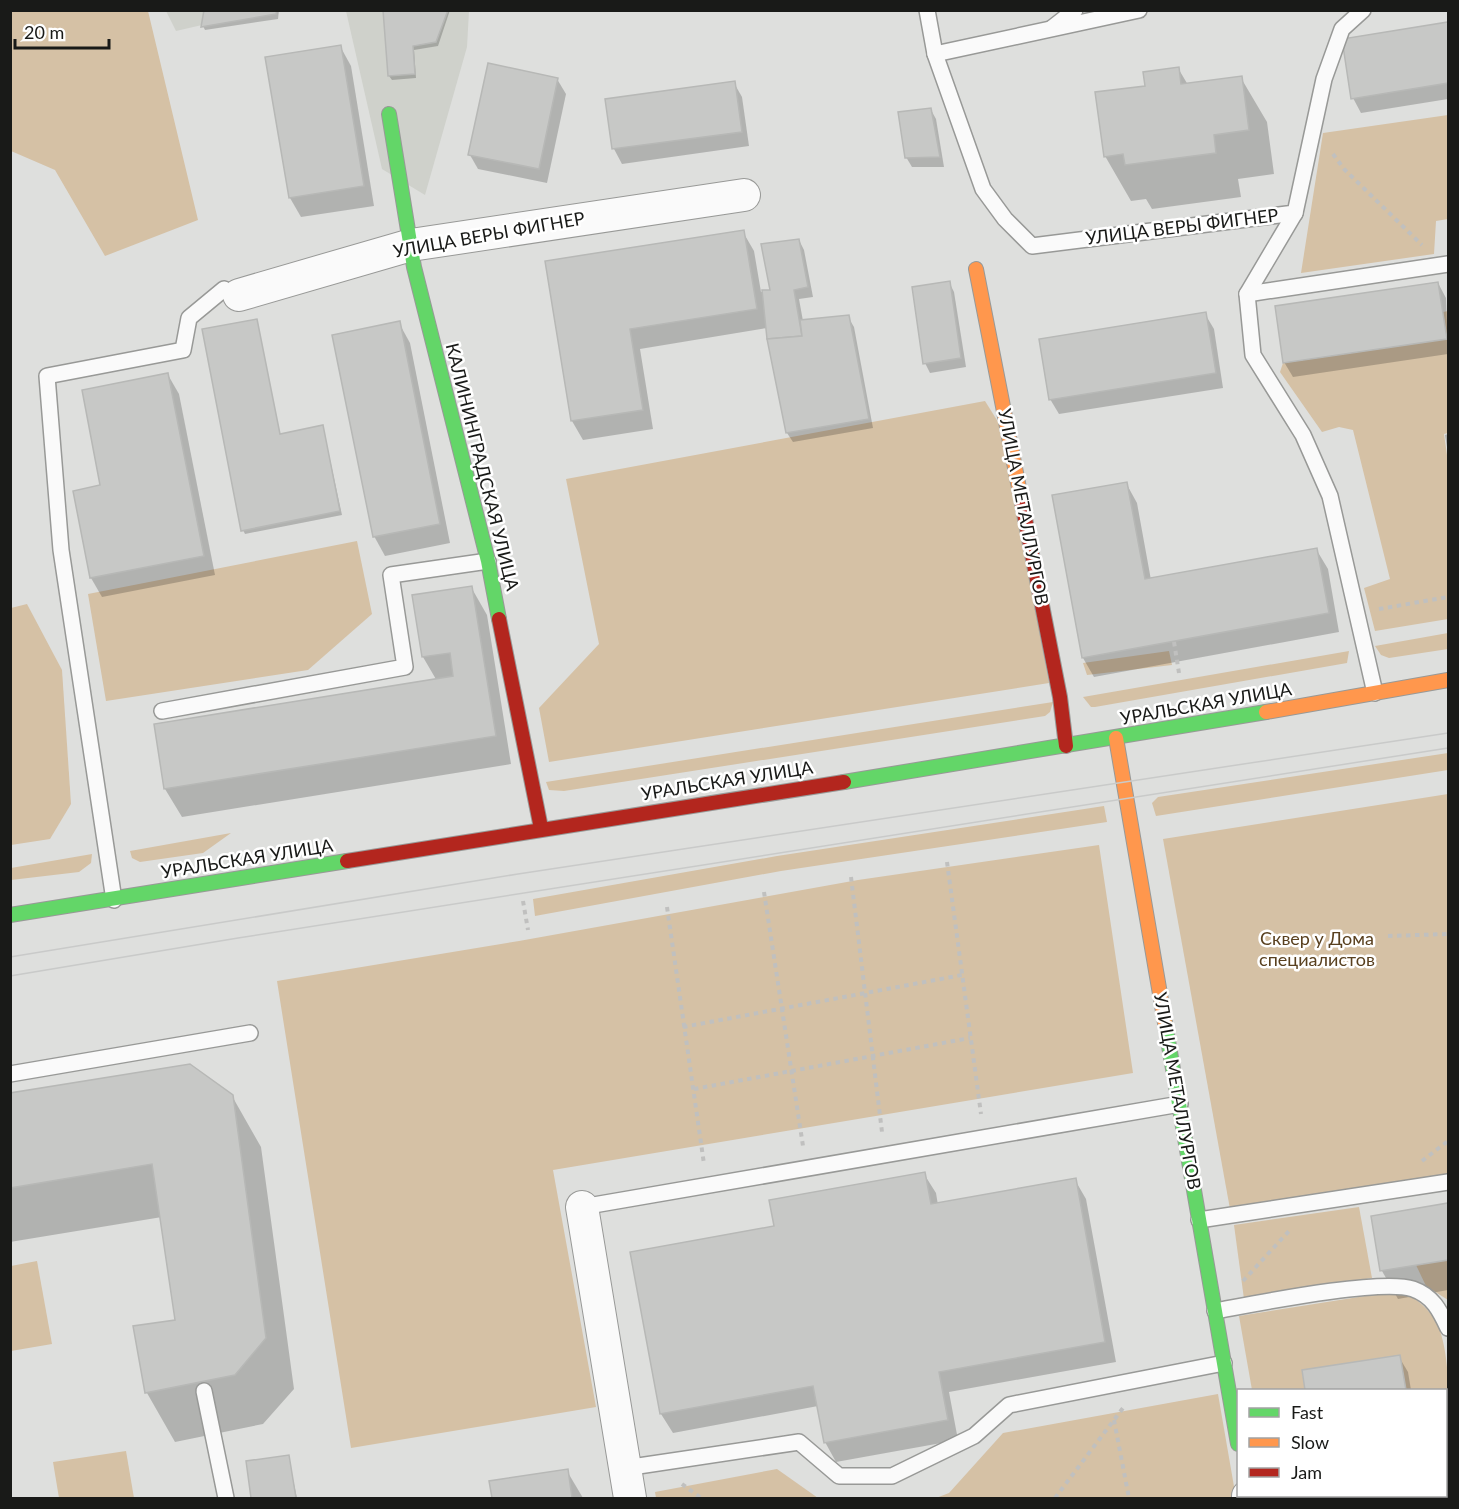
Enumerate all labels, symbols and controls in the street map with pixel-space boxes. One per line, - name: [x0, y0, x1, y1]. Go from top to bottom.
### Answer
- scale bar: [15, 12, 110, 50]
- text: 20 m: [24, 21, 64, 43]
- street label: УЛИЦА ВЕРЫ ФИГНЕР: [1084, 203, 1280, 249]
- street label: УЛИЦА ВЕРЫ ФИГНЕР: [391, 206, 586, 262]
- street label: КАЛИНИНГРАДСКАЯ УЛИЦА: [442, 341, 525, 594]
- street label: УЛИЦА МЕТАЛЛУРГОВ: [994, 407, 1054, 607]
- street label: УРАЛЬСКАЯ УЛИЦА: [1118, 677, 1294, 729]
- street label: УРАЛЬСКАЯ УЛИЦА: [639, 755, 815, 804]
- street label: УРАЛЬСКАЯ УЛИЦА: [159, 833, 335, 882]
- park label: Сквер у Дома специалистов: [1259, 927, 1375, 970]
- street label: УЛИЦА МЕТАЛЛУРГОВ: [1150, 990, 1206, 1191]
- legend: [1237, 1389, 1447, 1497]
- text: Fast: [1291, 1401, 1324, 1423]
- text: Slow: [1291, 1431, 1329, 1453]
- text: Jam: [1291, 1461, 1322, 1483]

